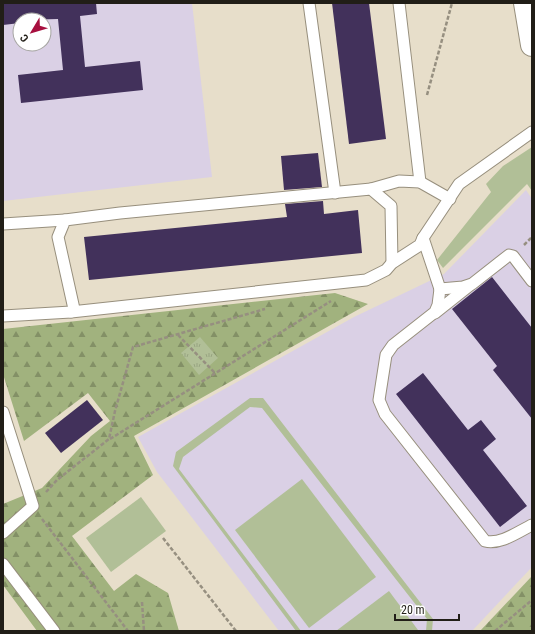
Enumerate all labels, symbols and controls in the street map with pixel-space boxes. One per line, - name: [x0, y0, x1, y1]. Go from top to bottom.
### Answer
- north arrow: [12, 12, 52, 52]
- text: С: [17, 31, 32, 44]
- scale bar: [395, 596, 459, 622]
- text: 20 m: [401, 603, 425, 617]

